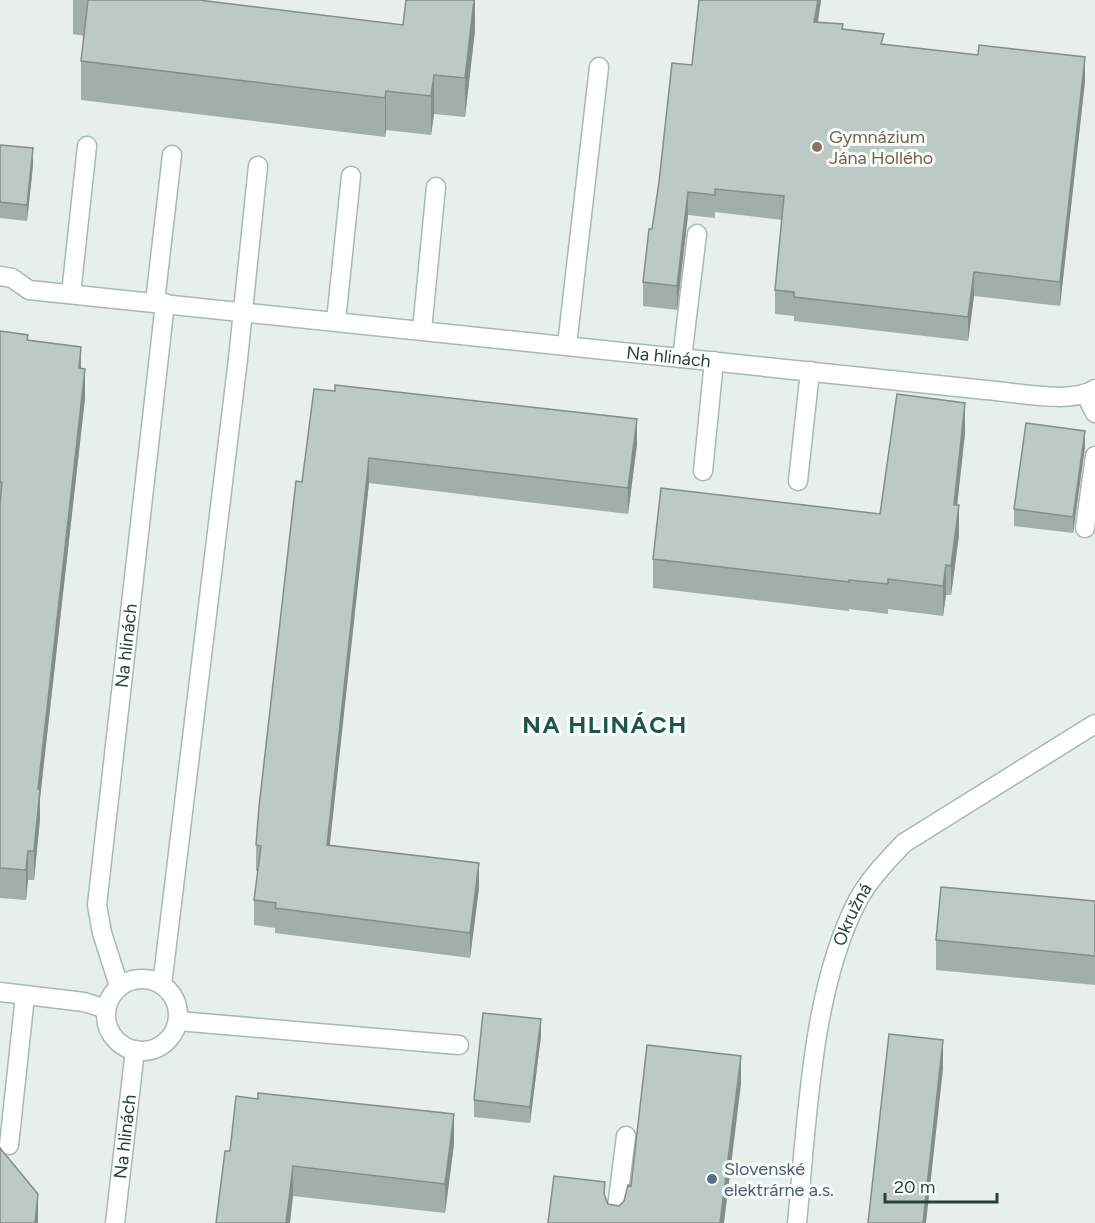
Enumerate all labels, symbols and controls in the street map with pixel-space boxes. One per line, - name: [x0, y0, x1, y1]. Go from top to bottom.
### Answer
- place label: Gymnázium Jána Hollého: [829, 126, 933, 169]
- marker: Gymnázium Jána Hollého: [810, 140, 824, 154]
- street label: Na hlinách: [625, 341, 712, 372]
- street label: Na hlinách: [111, 602, 142, 689]
- district label: NA HLINÁCH: [522, 710, 688, 739]
- street label: Okružná: [828, 879, 877, 949]
- street label: Na hlinách: [109, 1093, 141, 1180]
- place label: Slovenské elektrárne a.s.: [724, 1158, 834, 1201]
- scale bar: [885, 1166, 998, 1204]
- marker: Slovenské elektrárne a.s.: [705, 1172, 719, 1186]
- text: 20 m: [894, 1176, 935, 1198]

